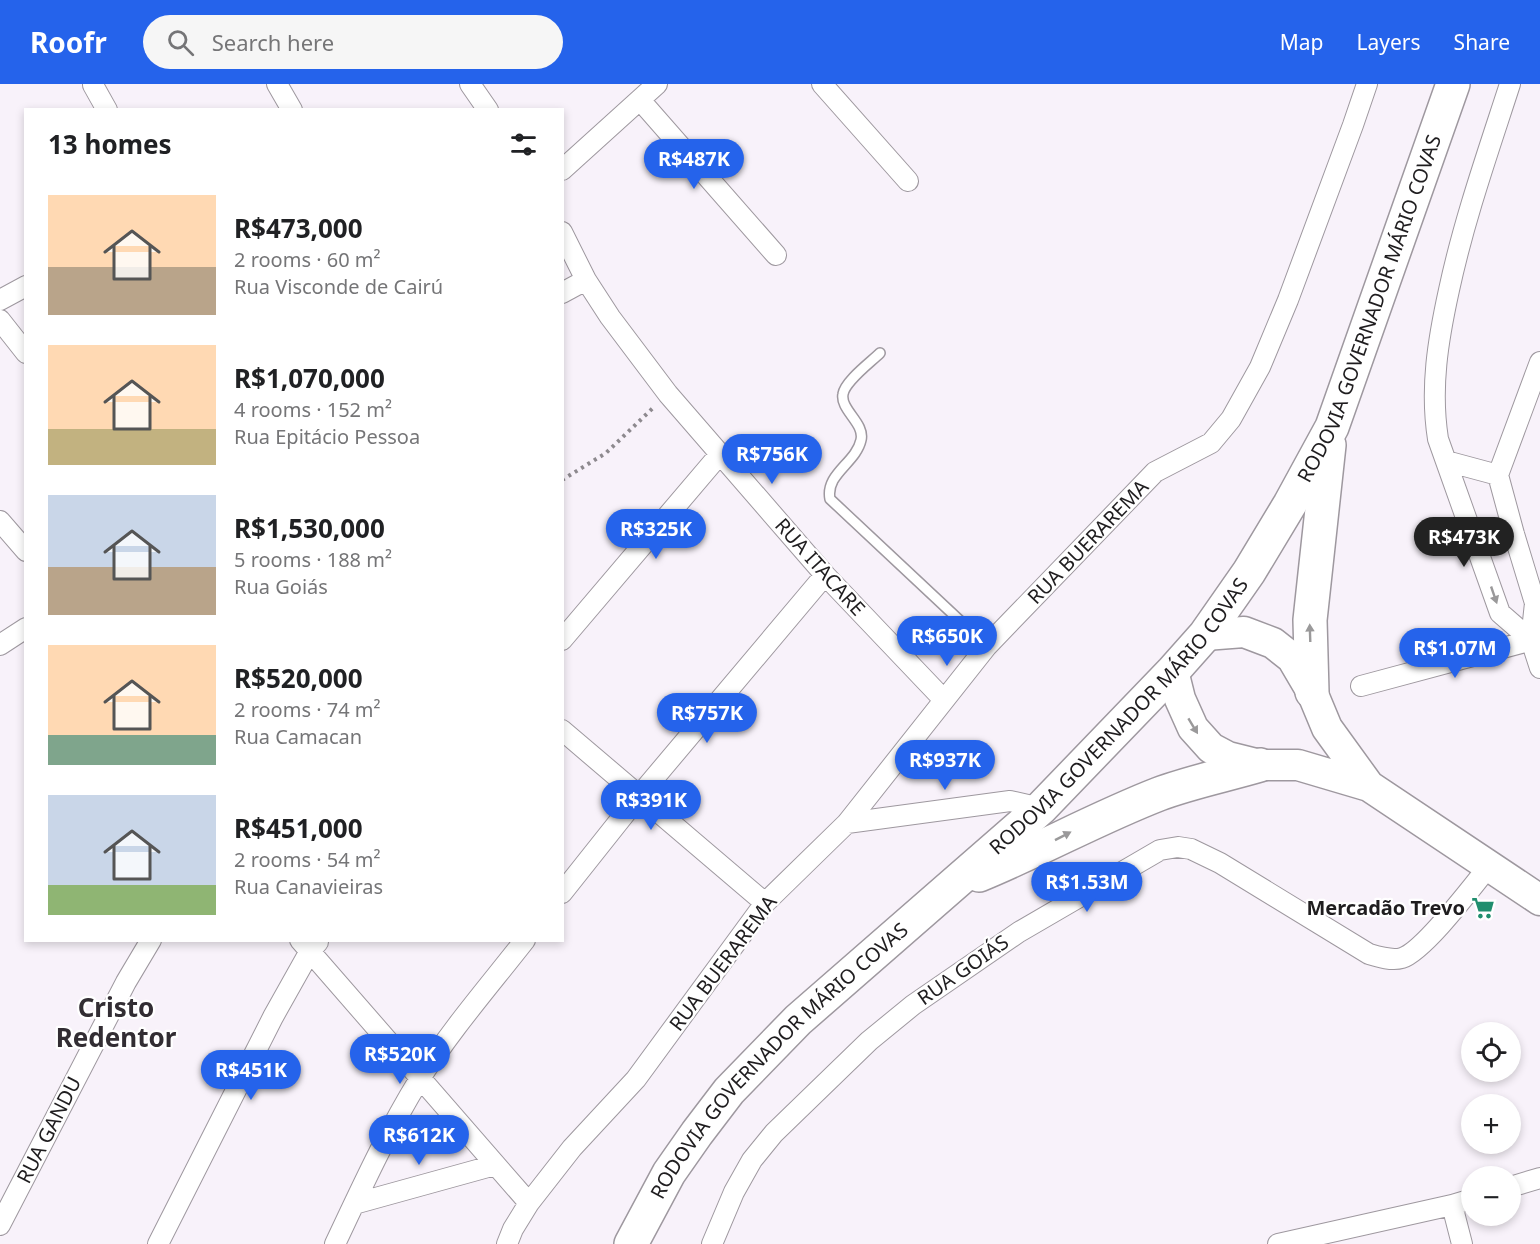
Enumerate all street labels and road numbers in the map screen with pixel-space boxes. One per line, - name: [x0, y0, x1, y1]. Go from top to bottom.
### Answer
- street label: RODOVIA GOVERNADOR MÁRIO COVAS: [1291, 131, 1447, 487]
- street label: RUA BUERAREMA: [1021, 473, 1154, 610]
- street label: RUA ITACARE: [769, 512, 871, 621]
- street label: RODOVIA GOVERNADOR MÁRIO COVAS: [983, 572, 1254, 860]
- street label: RUA BUERAREMA: [663, 889, 783, 1036]
- street label: RODOVIA GOVERNADOR MÁRIO COVAS: [644, 916, 913, 1203]
- street label: RUA GOIÁS: [912, 928, 1014, 1011]
- street label: RUA GANDU: [10, 1072, 87, 1188]

